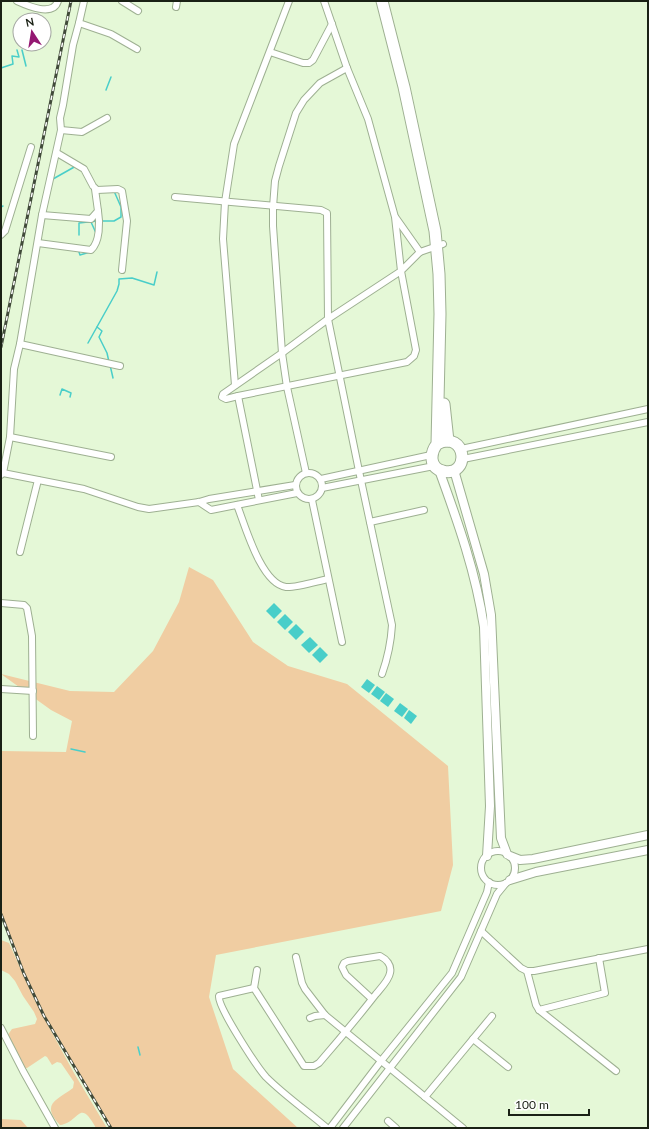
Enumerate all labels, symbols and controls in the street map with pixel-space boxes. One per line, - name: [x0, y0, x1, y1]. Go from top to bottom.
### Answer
- north arrow: [12, 12, 52, 52]
- text: N: [24, 14, 35, 29]
- scale bar: [509, 1091, 589, 1117]
- text: 100 m: [515, 1097, 549, 1112]

